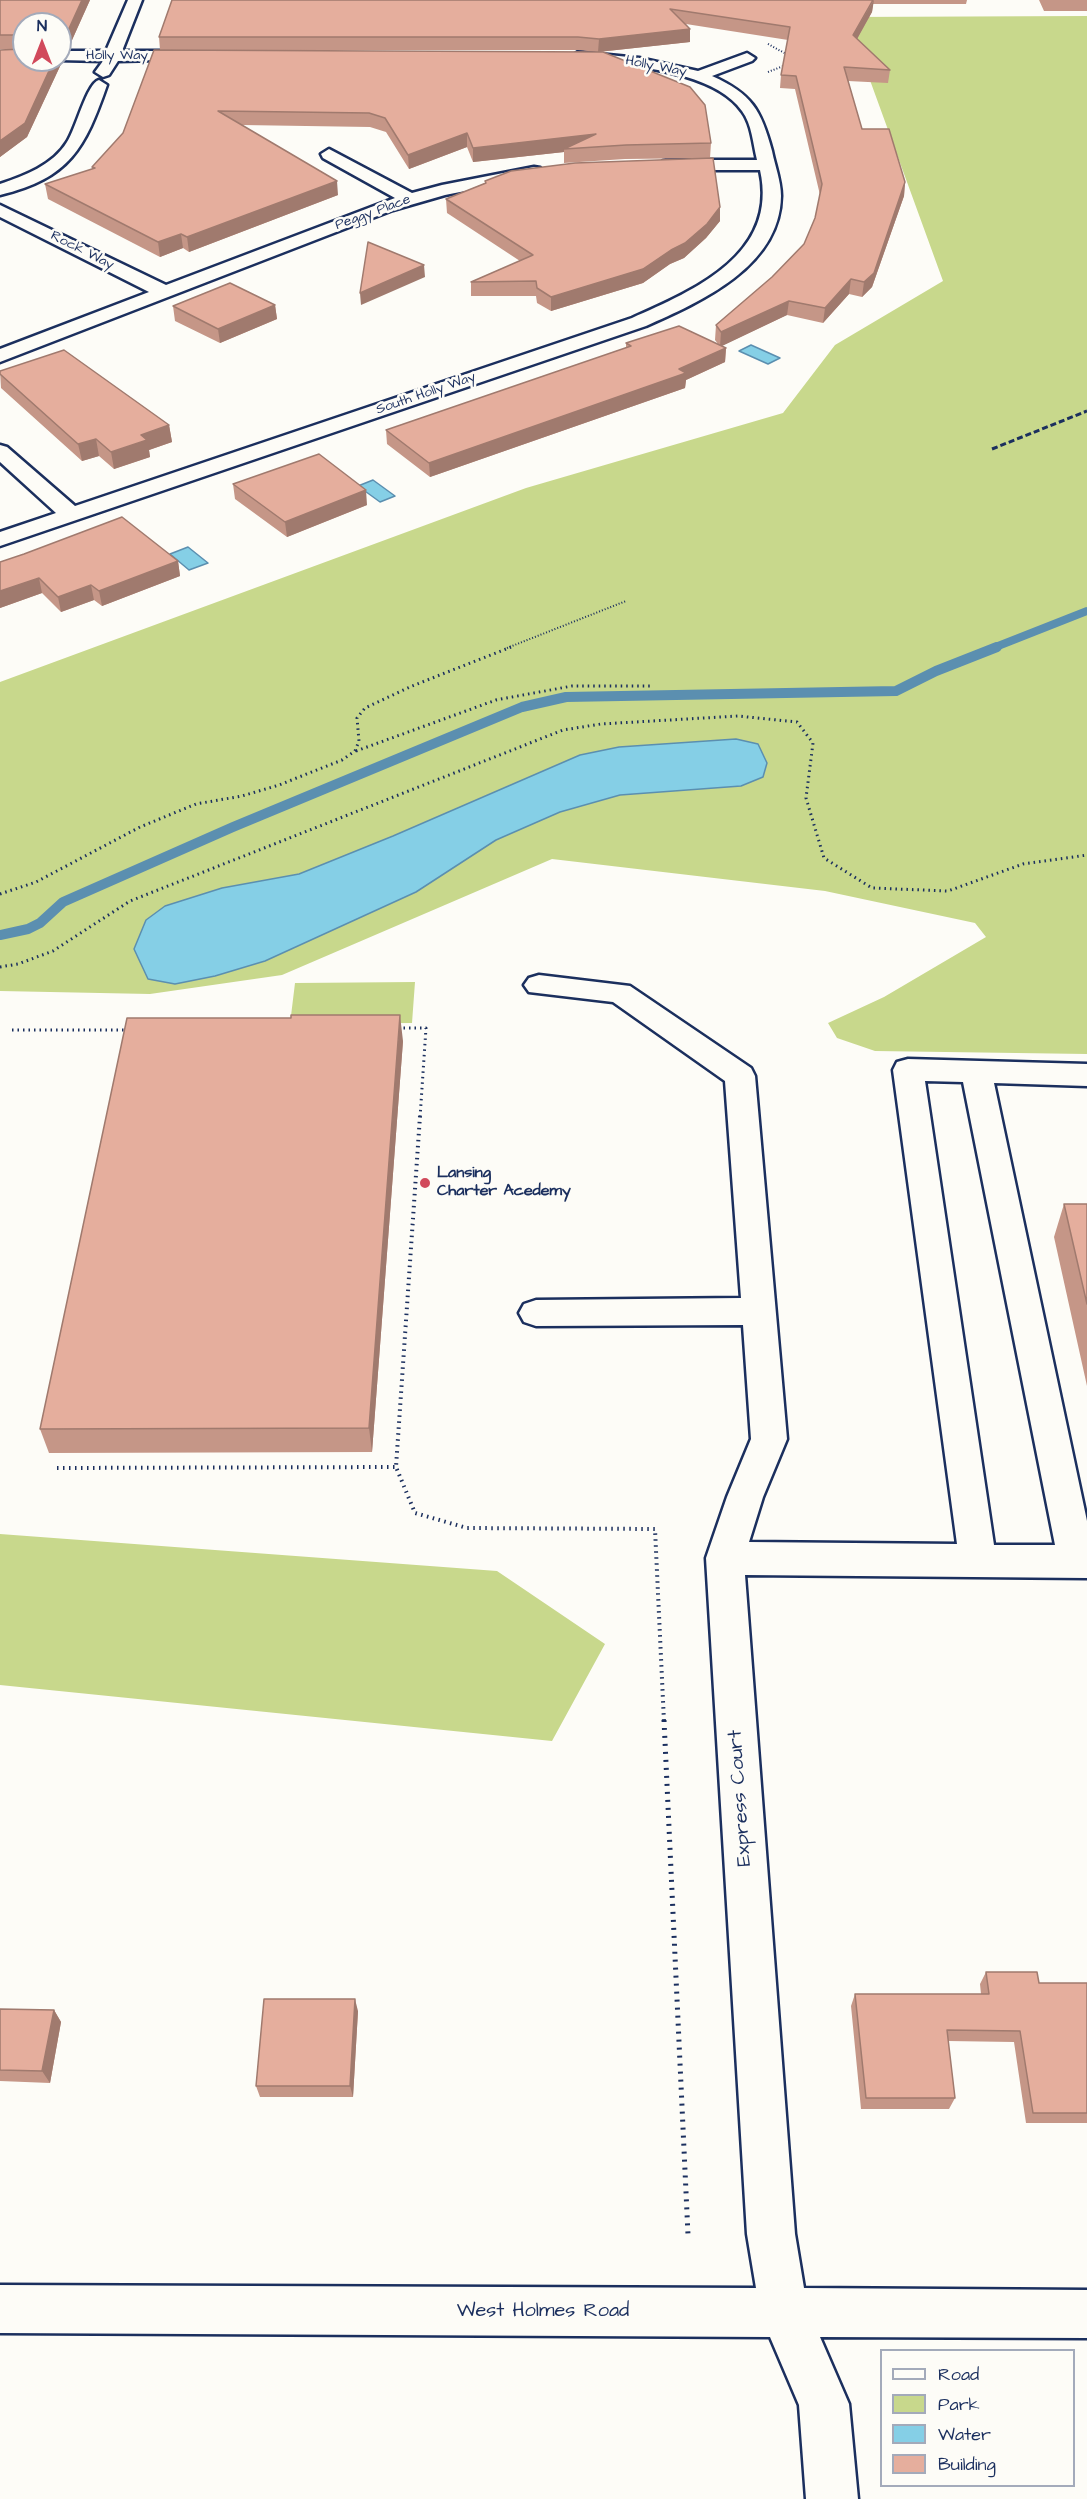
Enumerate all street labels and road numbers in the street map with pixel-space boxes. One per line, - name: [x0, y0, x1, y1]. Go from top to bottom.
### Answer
- street label: Holly Way: [86, 48, 148, 64]
- street label: Holly Way: [624, 53, 688, 81]
- street label: Peggy Place: [333, 192, 413, 234]
- street label: Rock Way: [47, 228, 117, 274]
- street label: South Holly Way: [374, 369, 478, 419]
- street label: Express Court: [724, 1729, 758, 1867]
- street label: West Holmes Road: [457, 2300, 629, 2324]

